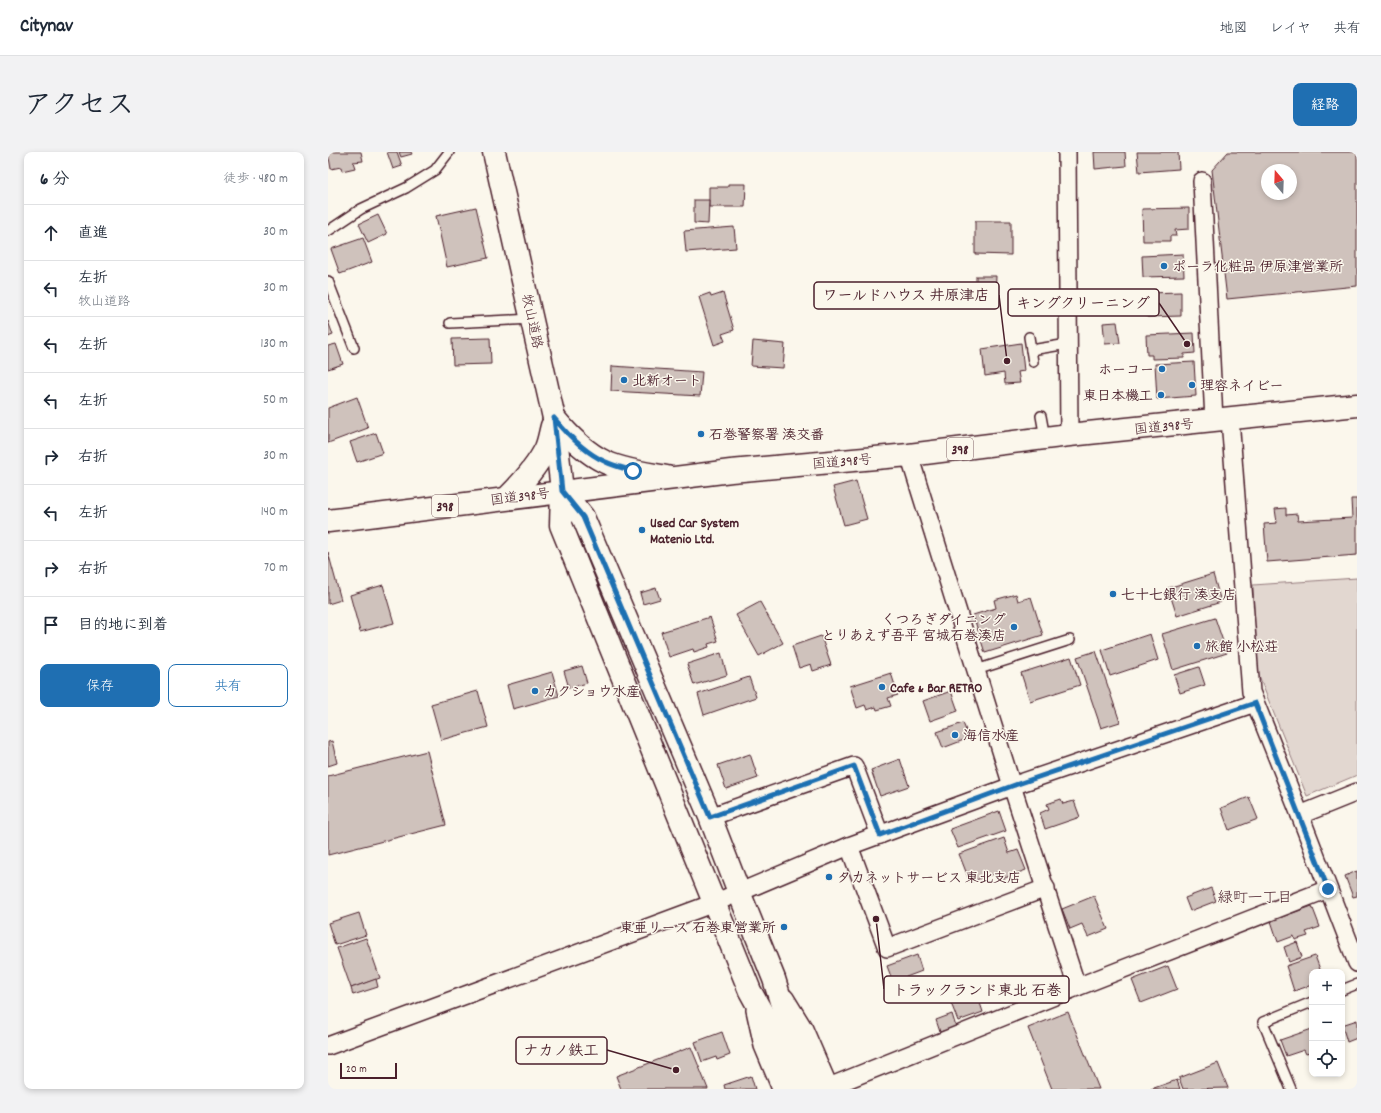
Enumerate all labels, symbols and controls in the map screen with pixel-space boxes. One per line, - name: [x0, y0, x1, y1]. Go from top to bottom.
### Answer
- text: Citynav: [20, 14, 73, 41]
- text: 地図: [1220, 19, 1248, 39]
- text: レイヤ: [1270, 19, 1311, 39]
- text: 共有: [1333, 19, 1361, 39]
- button: 経路: [1293, 83, 1357, 126]
- text: アクセス: [24, 88, 134, 128]
- north arrow: [1261, 164, 1297, 200]
- text: 6 分: [40, 169, 69, 193]
- text: 徒歩 · 480 m: [223, 170, 288, 189]
- icon: ahead: [40, 222, 62, 244]
- text: 直進: [78, 223, 108, 245]
- text: 30 m: [263, 223, 288, 242]
- place label: ポーラ化粧品 伊原津営業所: [1172, 258, 1343, 278]
- marker: ポーラ化粧品 伊原津営業所: [1159, 261, 1169, 271]
- text: 左折: [78, 268, 108, 290]
- icon: left: [40, 278, 62, 300]
- text: 30 m: [263, 279, 288, 298]
- callout: ワールドハウス 井原津店: [814, 282, 999, 309]
- text: ワールドハウス 井原津店: [823, 286, 989, 308]
- callout: キングクリーニング: [1008, 289, 1159, 316]
- street label: 牧山道路: [515, 292, 547, 351]
- text: 牧山道路: [78, 293, 130, 312]
- text: キングクリーニング: [1016, 294, 1150, 316]
- icon: left: [40, 334, 62, 356]
- text: 左折: [78, 335, 108, 357]
- text: 130 m: [260, 335, 288, 354]
- place label: ホーコー: [1098, 361, 1154, 381]
- marker: ホーコー: [1157, 364, 1167, 374]
- place label: 北新オート: [632, 372, 702, 392]
- marker: 北新オート: [619, 375, 629, 385]
- place label: 理容ネイビー: [1200, 377, 1283, 397]
- marker: 理容ネイビー: [1187, 380, 1197, 390]
- place label: 東日本機工: [1083, 387, 1153, 407]
- icon: left: [40, 390, 62, 412]
- marker: 東日本機工: [1156, 390, 1166, 400]
- text: 左折: [78, 391, 108, 413]
- text: 50 m: [263, 391, 288, 410]
- street label: 国道398号: [1133, 415, 1195, 441]
- place label: 石巻警察署 湊交番: [709, 426, 824, 446]
- marker: 石巻警察署 湊交番: [696, 429, 706, 439]
- road number: 398: [947, 438, 973, 460]
- icon: right: [40, 446, 62, 468]
- text: 右折: [78, 447, 108, 469]
- text: 30 m: [263, 447, 288, 466]
- street label: 国道398号: [811, 450, 873, 476]
- route start: [624, 462, 642, 480]
- street label: 国道398号: [489, 484, 551, 512]
- road number: 398: [432, 495, 458, 517]
- icon: left: [40, 502, 62, 524]
- text: 左折: [78, 503, 108, 525]
- text: 140 m: [261, 503, 288, 522]
- place label: Used Car System Matenio Ltd.: [650, 514, 740, 550]
- marker: Used Car System Matenio Ltd.: [637, 525, 647, 535]
- icon: right: [40, 558, 62, 580]
- text: 右折: [78, 559, 108, 581]
- text: 70 m: [264, 559, 288, 578]
- place label: 七十七銀行 湊支店: [1121, 586, 1236, 606]
- marker: 七十七銀行 湊支店: [1108, 589, 1118, 599]
- place label: くつろぎダイニング とりあえず吾平 宮城石巻湊店: [821, 611, 1006, 647]
- icon: arrive: [40, 614, 62, 636]
- text: 目的地に到着: [78, 615, 168, 637]
- marker: くつろぎダイニング とりあえず吾平 宮城石巻湊店: [1009, 622, 1019, 632]
- place label: 旅館 小松荘: [1205, 638, 1278, 658]
- marker: 旅館 小松荘: [1192, 641, 1202, 651]
- button: 保存: [40, 664, 160, 707]
- button: 共有: [168, 664, 288, 707]
- place label: Cafe & Bar RETRO: [890, 679, 982, 699]
- marker: Cafe & Bar RETRO: [877, 682, 887, 692]
- place label: カクショウ水産: [543, 683, 640, 703]
- marker: カクショウ水産: [530, 686, 540, 696]
- place label: 海信水産: [963, 727, 1019, 747]
- marker: 海信水産: [950, 730, 960, 740]
- place label: タカネットサービス 東北支店: [837, 869, 1021, 889]
- marker: タカネットサービス 東北支店: [824, 872, 834, 882]
- route end: [1319, 880, 1337, 898]
- district label: 緑町一丁目: [1217, 888, 1293, 910]
- place label: 東亜リース 石巻東営業所: [620, 919, 776, 939]
- marker: 東亜リース 石巻東営業所: [779, 922, 789, 932]
- map controls: [1309, 969, 1345, 1077]
- button: +: [1309, 969, 1345, 1005]
- callout: トラックランド東北 石巻: [884, 976, 1069, 1003]
- text: トラックランド東北 石巻: [893, 981, 1061, 1003]
- button: −: [1309, 1005, 1345, 1041]
- callout: ナカノ鉄工: [516, 1037, 607, 1064]
- text: ナカノ鉄工: [523, 1041, 599, 1063]
- button: locate: [1309, 1041, 1345, 1077]
- scale bar: [340, 1061, 397, 1080]
- text: 20 m: [346, 1062, 367, 1078]

